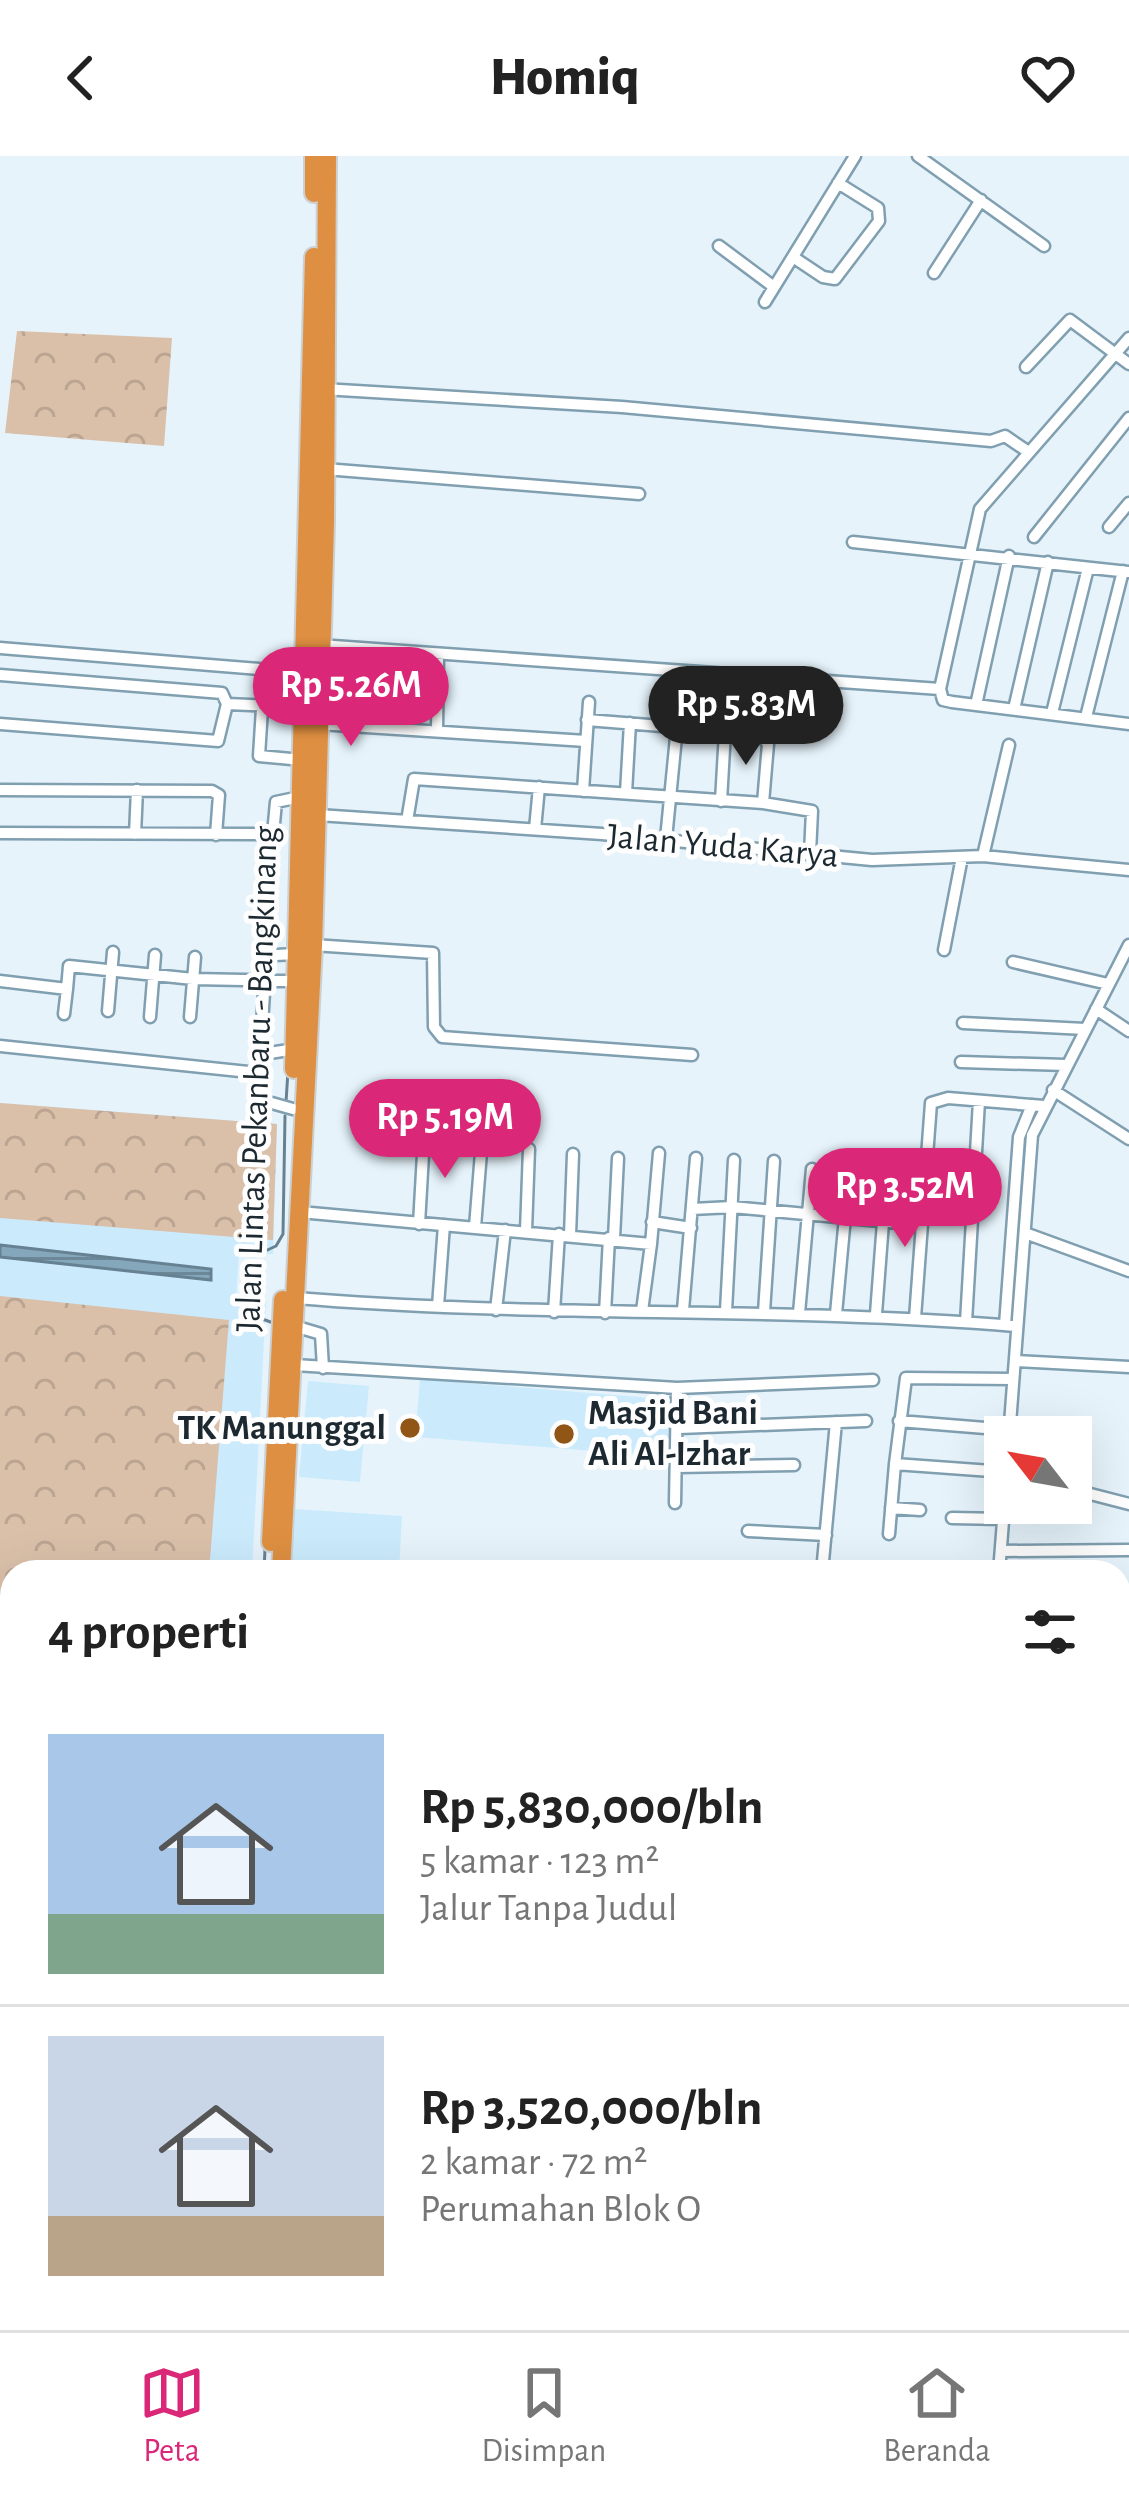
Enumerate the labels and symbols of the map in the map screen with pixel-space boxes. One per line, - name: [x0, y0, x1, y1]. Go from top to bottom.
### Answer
- pin: Rp 5.26M: [227, 647, 475, 749]
- pin: Rp 5.83M: [622, 666, 870, 768]
- street label: Jalan Yuda Karya: [606, 818, 840, 874]
- street label: Jalan Lintas Pekanbaru - Bangkinang: [230, 825, 284, 1333]
- pin: Rp 5.19M: [321, 1079, 569, 1181]
- pin: Rp 3.52M: [781, 1148, 1029, 1250]
- place label: Masjid Bani Ali Al-Izhar: [588, 1395, 758, 1472]
- place label: TK Manunggal: [177, 1410, 386, 1446]
- marker: TK Manunggal: [397, 1415, 423, 1441]
- north arrow: [984, 1416, 1092, 1524]
- marker: Masjid Bani Ali Al-Izhar: [551, 1421, 577, 1447]

